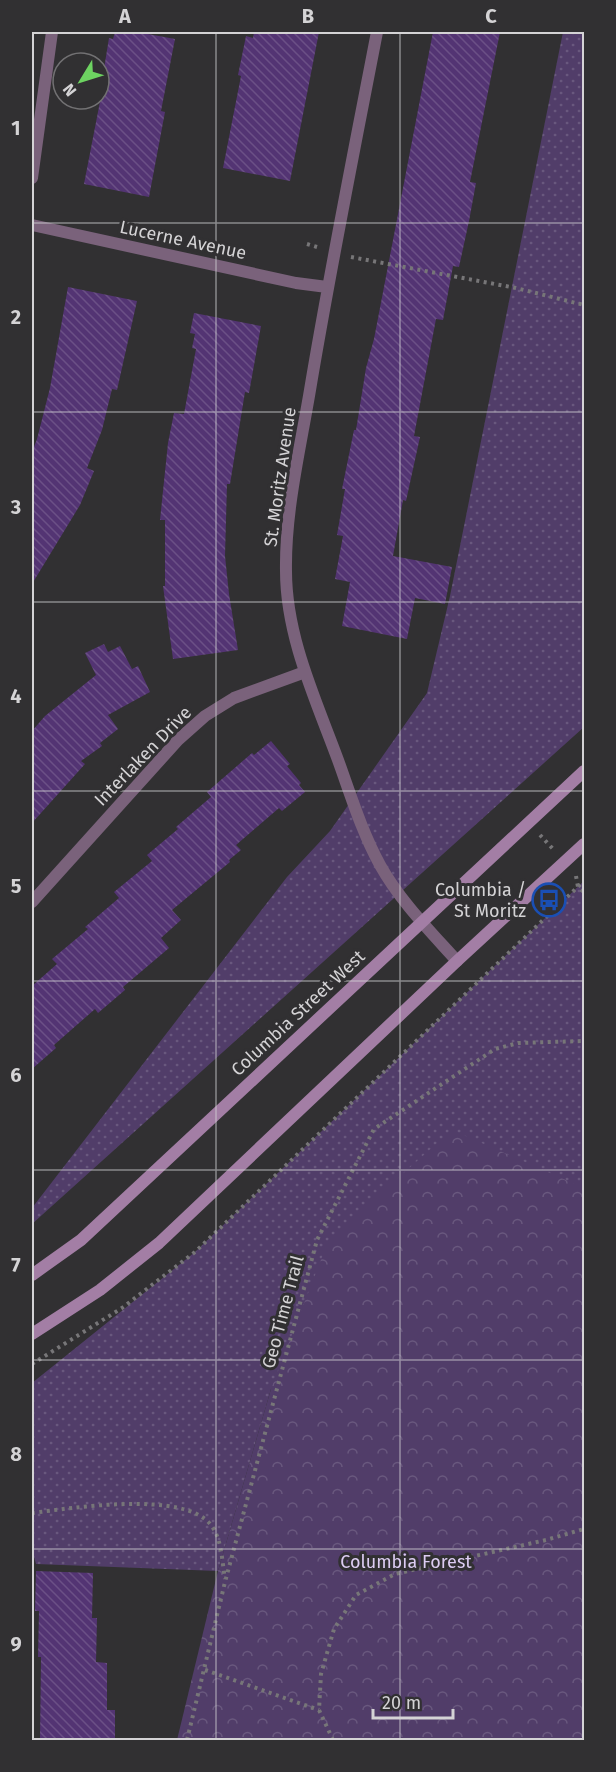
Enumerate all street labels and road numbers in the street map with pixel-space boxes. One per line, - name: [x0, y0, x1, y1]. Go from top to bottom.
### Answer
- street label: Lucerne Avenue: [118, 216, 248, 264]
- street label: St. Moritz Avenue: [259, 406, 301, 548]
- street label: Interlaken Drive: [90, 702, 196, 810]
- street label: Columbia Street West: [227, 945, 370, 1081]
- street label: Geo Time Trail: [257, 1253, 309, 1371]

